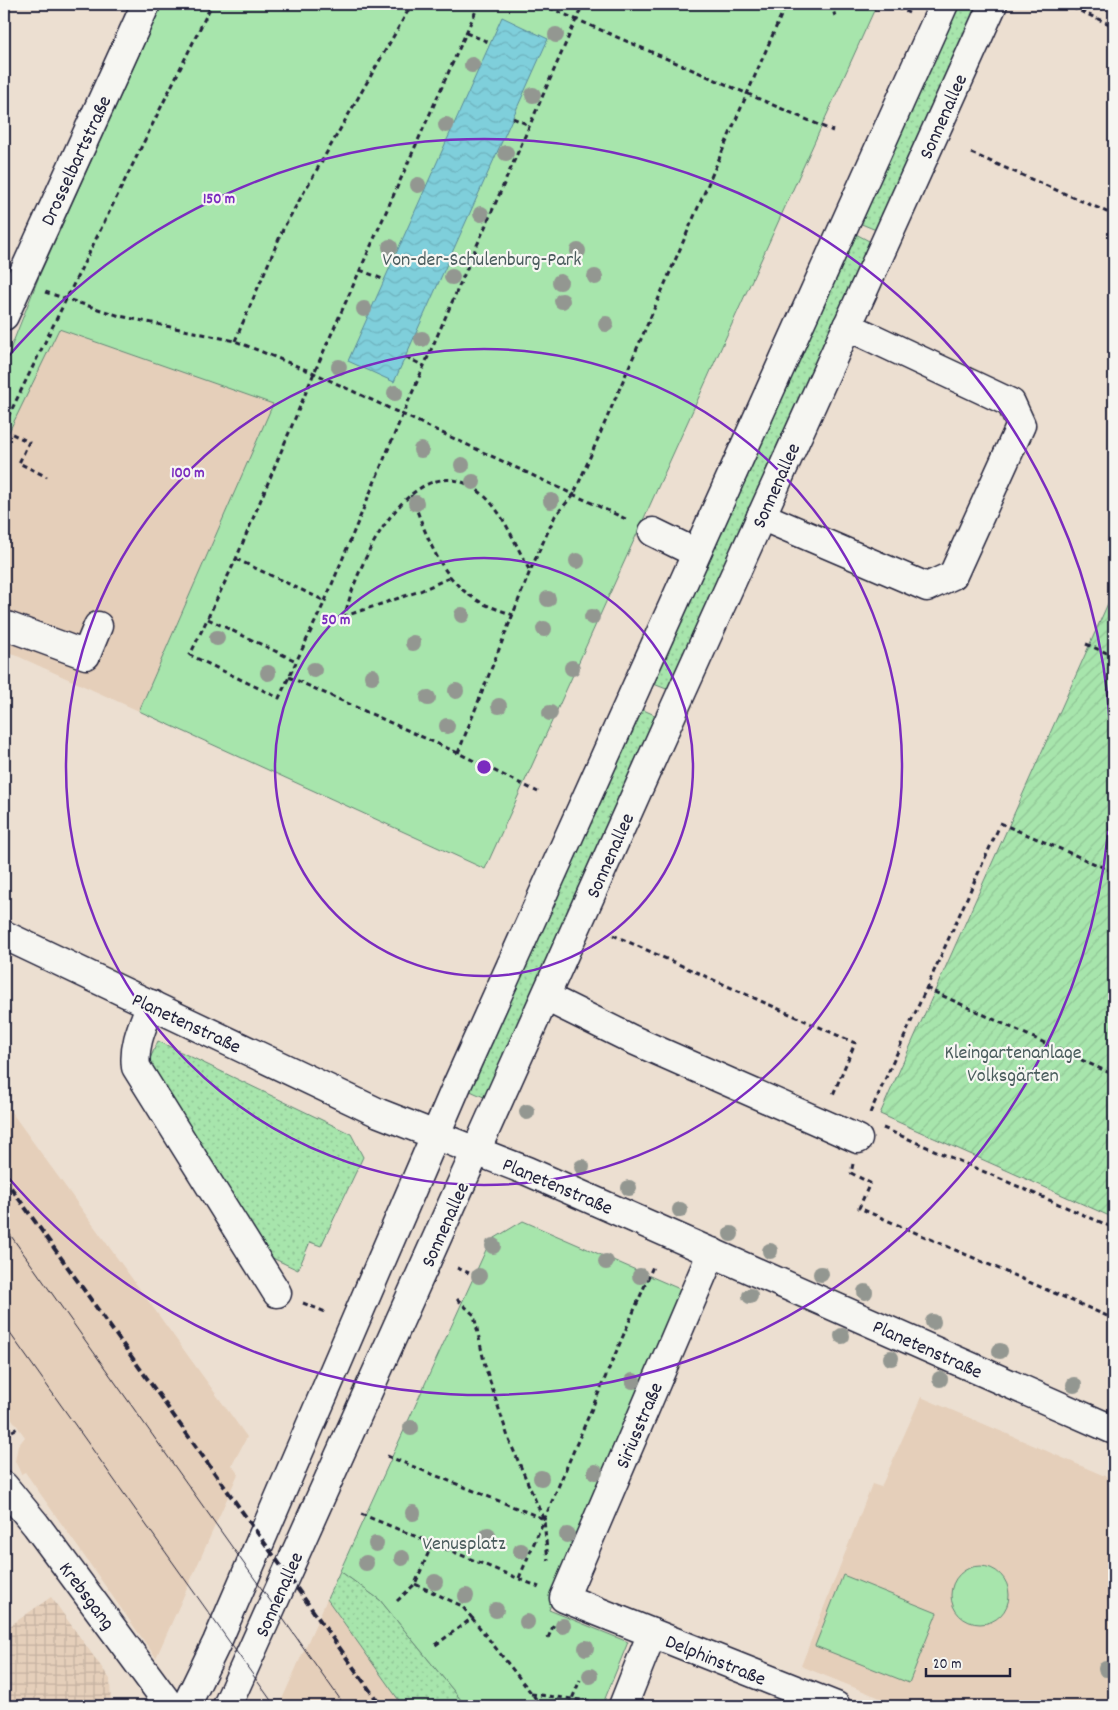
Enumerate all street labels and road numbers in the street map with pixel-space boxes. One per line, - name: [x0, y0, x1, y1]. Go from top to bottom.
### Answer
- street label: Sonnenallee: [913, 70, 976, 164]
- street label: Drosselbartstraße: [35, 91, 120, 231]
- street label: Sonnenallee: [746, 439, 809, 533]
- street label: Sonnenallee: [580, 809, 643, 903]
- street label: Planetenstraße: [127, 987, 245, 1062]
- street label: Planetenstraße: [497, 1152, 617, 1224]
- street label: Sonnenallee: [415, 1178, 478, 1272]
- street label: Planetenstraße: [867, 1314, 986, 1388]
- street label: Siriusstraße: [610, 1378, 672, 1474]
- street label: Sonnenallee: [249, 1548, 312, 1642]
- street label: Krebsgang: [51, 1557, 120, 1637]
- street label: Delphinstraße: [660, 1629, 769, 1695]

